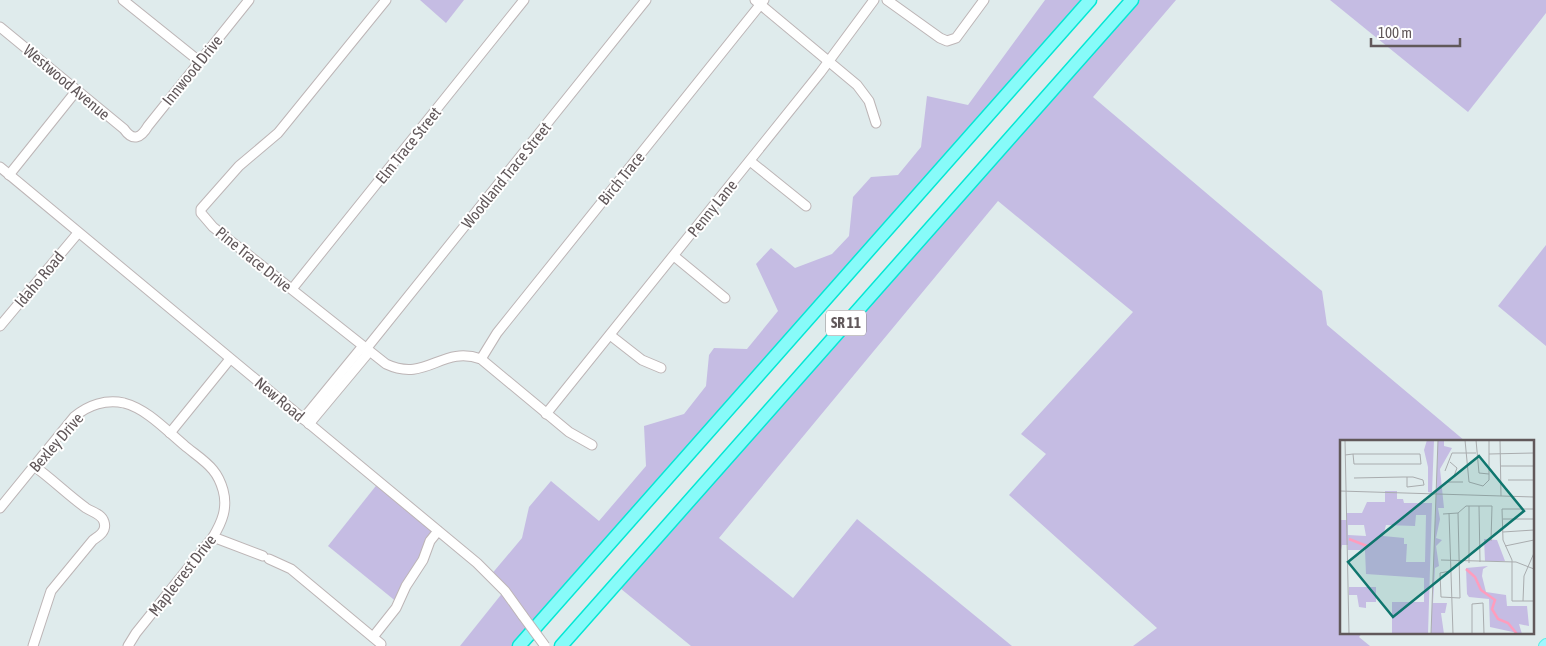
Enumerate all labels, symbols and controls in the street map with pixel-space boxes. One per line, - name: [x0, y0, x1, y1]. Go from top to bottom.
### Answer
- scale bar: [1371, 15, 1460, 47]
- text: 100 m: [1378, 24, 1412, 41]
- street label: Innwood Drive: [158, 31, 226, 109]
- street label: Westwood Avenue: [20, 41, 114, 123]
- street label: Elm Trace Street: [372, 103, 445, 187]
- street label: Woodland Trace Street: [458, 118, 555, 232]
- street label: Birch Trace: [594, 148, 648, 208]
- street label: Penny Lane: [684, 176, 741, 241]
- street label: Pine Trace Drive: [212, 223, 296, 295]
- street label: Idaho Road: [11, 248, 67, 310]
- road number: SR 11: [826, 310, 866, 336]
- street label: New Road: [252, 373, 308, 425]
- street label: Bexley Drive: [26, 409, 87, 476]
- inset map: [1340, 440, 1534, 634]
- street label: Maplecrest Drive: [145, 531, 220, 620]

